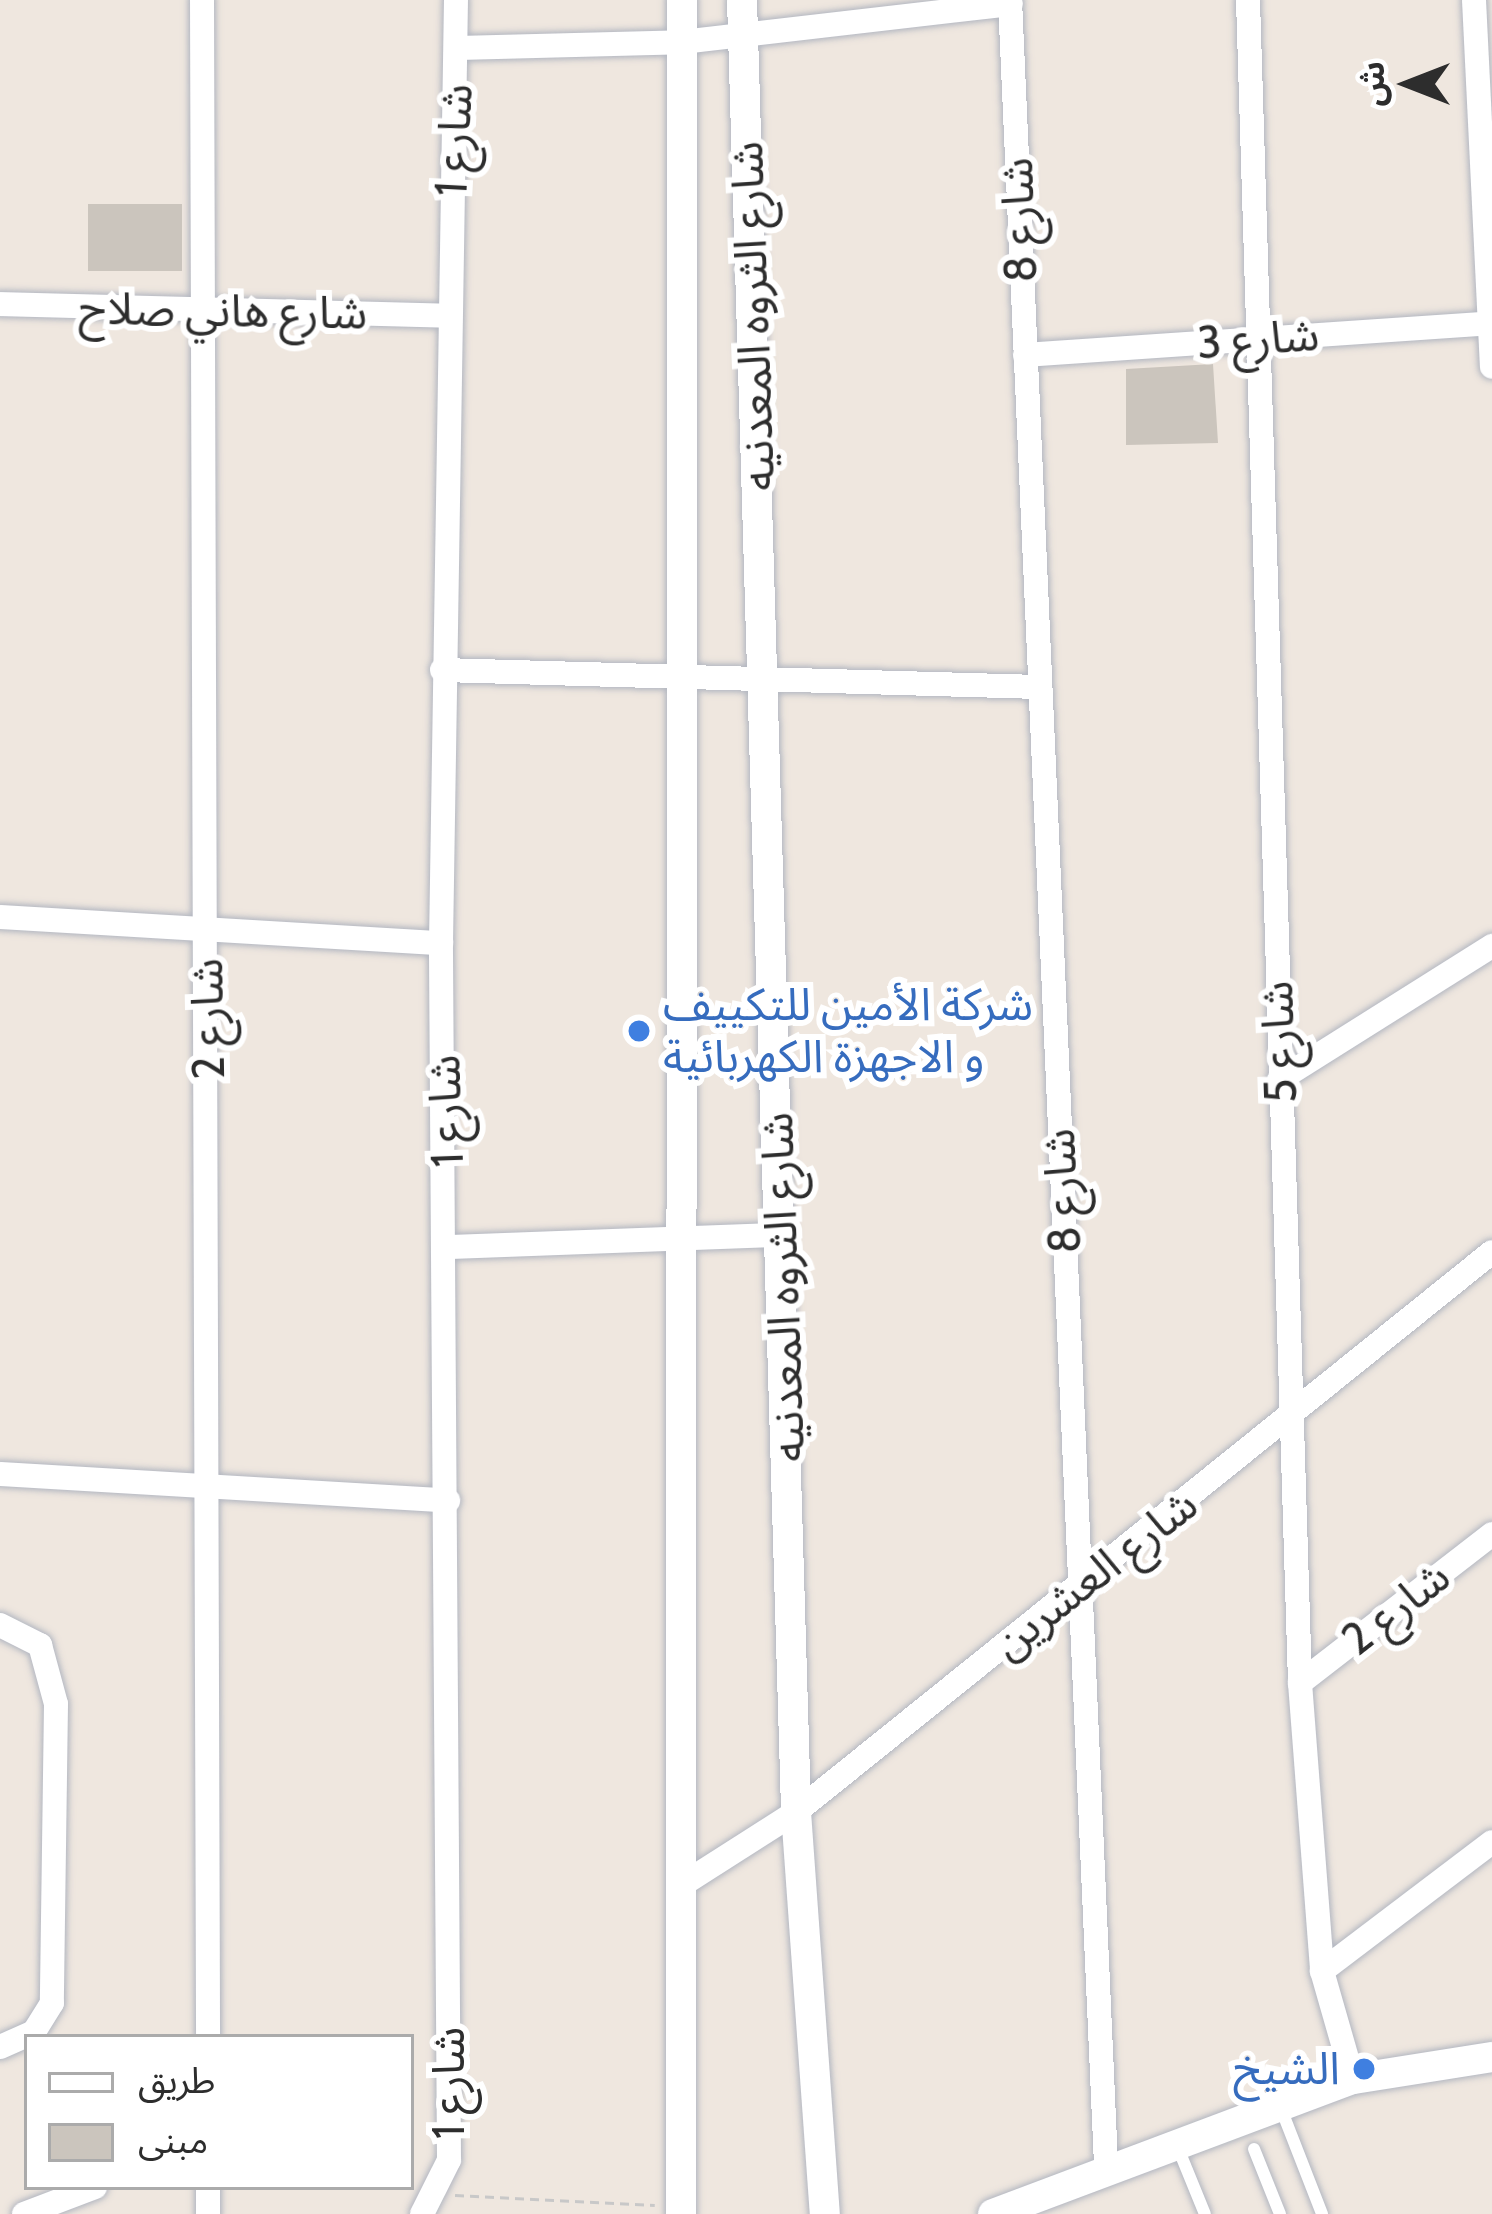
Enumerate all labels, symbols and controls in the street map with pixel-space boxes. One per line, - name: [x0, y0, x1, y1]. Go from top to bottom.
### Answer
- north arrow: [1348, 24, 1468, 144]
- text: ش: [1352, 61, 1392, 107]
- street label: شارع 1: [424, 82, 484, 198]
- street label: شارع الثروه المعدنيه: [720, 140, 786, 492]
- street label: شارع 8: [990, 157, 1048, 283]
- street label: شارع هاني صلاح: [78, 281, 368, 341]
- street label: شارع 3: [1195, 308, 1321, 370]
- street label: شارع 2: [180, 958, 236, 1080]
- place label: شركة الأمين للتكييف و الاجهزة الكهربائية: [663, 978, 1033, 1084]
- street label: شارع 5: [1250, 980, 1308, 1104]
- marker: شركة الأمين للتكييف و الاجهزة الكهربائية: [626, 1018, 652, 1044]
- street label: شارع 1: [417, 1054, 475, 1168]
- street label: شارع الثروه المعدنيه: [750, 1111, 816, 1463]
- street label: شارع 8: [1032, 1127, 1092, 1255]
- street label: شارع العشرين: [982, 1477, 1208, 1671]
- street label: شارع 2: [1332, 1549, 1460, 1667]
- street label: شارع 1: [422, 2027, 476, 2139]
- legend: [24, 2034, 414, 2190]
- place label: الشيخ: [1233, 2042, 1340, 2096]
- marker: الشيخ: [1351, 2056, 1377, 2082]
- text: طريق: [138, 2058, 215, 2102]
- text: مبنى: [138, 2118, 208, 2162]

